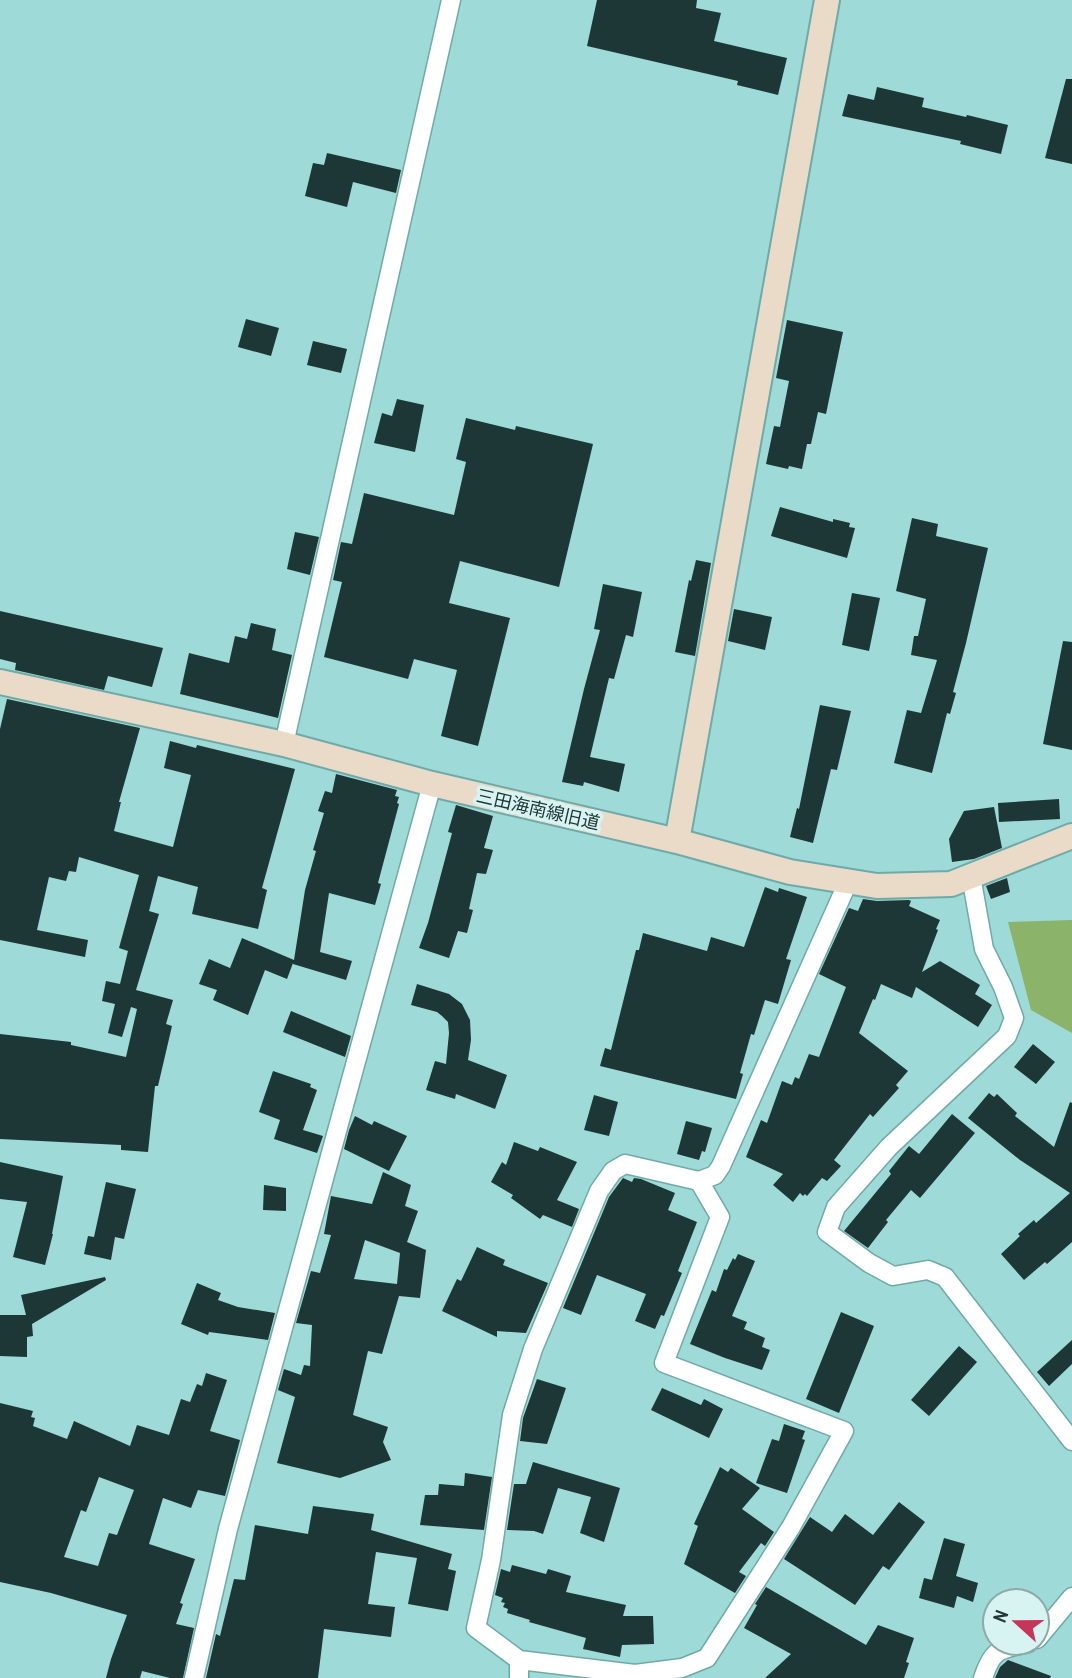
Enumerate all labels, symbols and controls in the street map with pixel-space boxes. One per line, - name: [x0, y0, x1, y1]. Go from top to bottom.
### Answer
- street label: 三田海南線旧道: [474, 783, 602, 835]
- north arrow: [981, 1587, 1051, 1657]
- text: N: [986, 1606, 1014, 1626]

